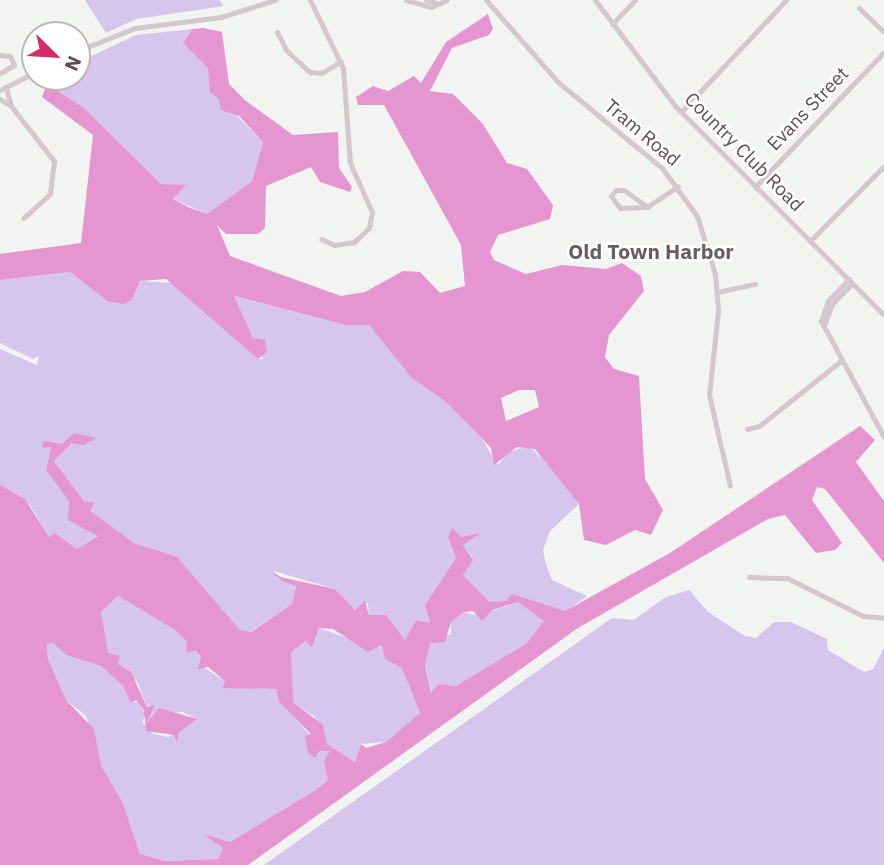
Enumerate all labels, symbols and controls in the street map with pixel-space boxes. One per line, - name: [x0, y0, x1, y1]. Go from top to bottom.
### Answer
- north arrow: [21, 21, 91, 91]
- text: N: [60, 53, 87, 75]
- street label: Evans Street: [763, 63, 853, 155]
- street label: Country Club Road: [680, 88, 808, 216]
- street label: Tram Road: [600, 95, 684, 171]
- district label: Old Town Harbor: [568, 238, 734, 264]

